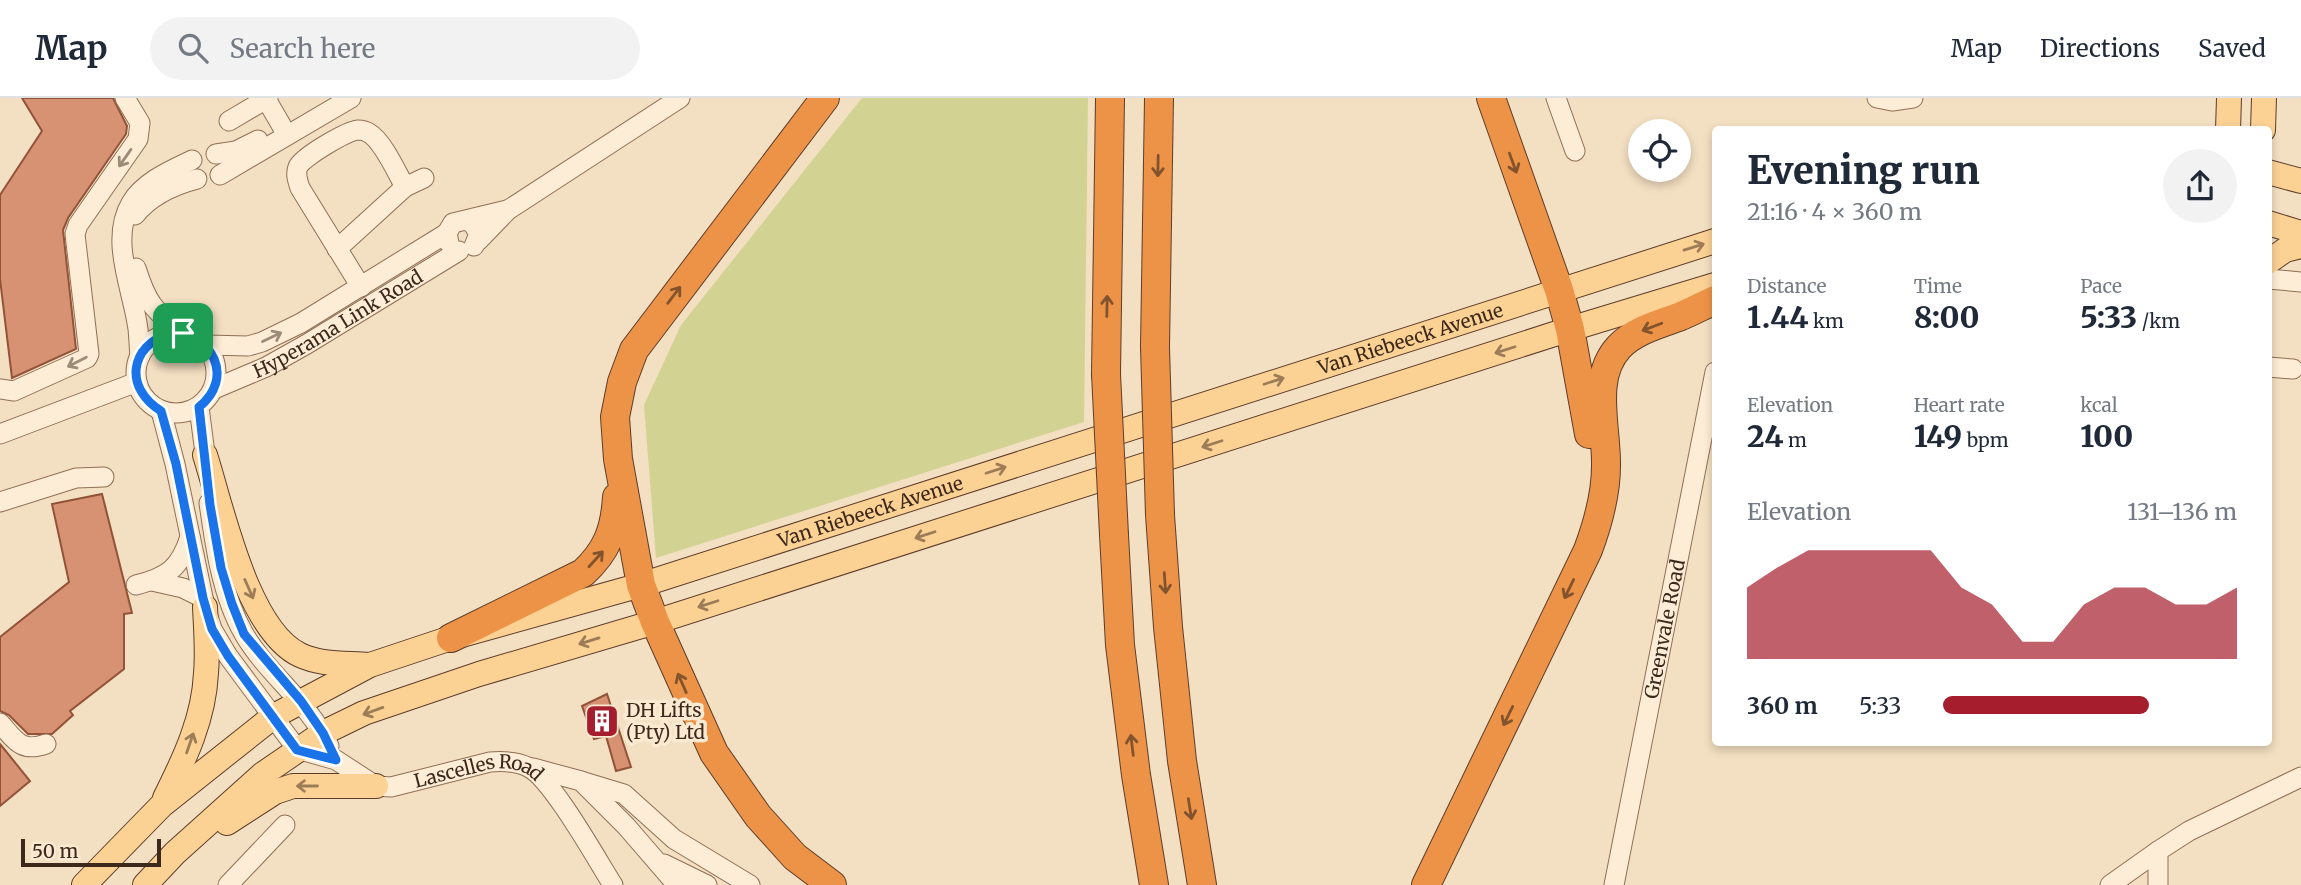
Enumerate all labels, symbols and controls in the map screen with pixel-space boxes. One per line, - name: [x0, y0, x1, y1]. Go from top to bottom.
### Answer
- search box: [150, 17, 640, 80]
- text: Map: [35, 28, 108, 69]
- icon: search: [174, 29, 212, 67]
- text: Search here: [230, 32, 375, 65]
- text: Map: [1951, 33, 2002, 64]
- text: Directions: [2040, 33, 2160, 64]
- text: Saved: [2198, 33, 2266, 64]
- map controls: [1628, 119, 1691, 182]
- button: locate: [1628, 119, 1691, 182]
- text: Evening run: [1747, 147, 1980, 194]
- one-way arrow: [118, 148, 132, 167]
- button: share: [2163, 149, 2237, 223]
- one-way arrow: [1508, 151, 1520, 173]
- one-way arrow: [1151, 154, 1165, 177]
- text: 21:16 · 4 × 360 m: [1747, 197, 1922, 226]
- one-way arrow: [1683, 240, 1705, 253]
- street label: Hyperama Link Road: [249, 264, 427, 383]
- text: Distance: [1747, 274, 1826, 298]
- text: Time: [1914, 274, 1962, 298]
- text: Pace: [2080, 274, 2122, 298]
- one-way arrow: [666, 285, 681, 304]
- one-way arrow: [1100, 294, 1114, 317]
- street label: Van Riebeeck Avenue: [1314, 298, 1506, 380]
- text: 1.44: [1747, 298, 1809, 336]
- text: 8:00: [1914, 298, 1980, 336]
- text: 5:33: [2080, 298, 2137, 336]
- pin: [153, 303, 213, 363]
- text: km: [1809, 309, 1844, 333]
- text: /km: [2137, 309, 2180, 333]
- icon: arrive: [164, 314, 202, 352]
- one-way arrow: [1642, 321, 1664, 334]
- one-way arrow: [261, 330, 282, 343]
- one-way arrow: [1495, 345, 1517, 357]
- one-way arrow: [67, 355, 88, 369]
- one-way arrow: [1263, 374, 1285, 387]
- text: Elevation: [1747, 393, 1833, 417]
- text: Heart rate: [1914, 393, 2005, 417]
- text: kcal: [2080, 393, 2118, 417]
- text: 24: [1747, 417, 1783, 455]
- text: 149: [1914, 417, 1962, 455]
- text: 100: [2080, 417, 2133, 455]
- text: m: [1783, 428, 1807, 452]
- text: bpm: [1962, 428, 2009, 452]
- one-way arrow: [1201, 438, 1223, 451]
- one-way arrow: [984, 463, 1006, 476]
- street label: Van Riebeeck Avenue: [774, 471, 966, 553]
- text: Elevation: [1747, 497, 1851, 526]
- text: 131–136 m: [2127, 497, 2237, 526]
- one-way arrow: [914, 529, 936, 542]
- one-way arrow: [588, 550, 604, 568]
- street label: Greenvale Road: [1639, 557, 1690, 701]
- one-way arrow: [1159, 572, 1172, 594]
- one-way arrow: [243, 578, 256, 600]
- one-way arrow: [1562, 578, 1576, 599]
- one-way arrow: [698, 599, 720, 612]
- one-way arrow: [578, 636, 600, 649]
- one-way arrow: [675, 673, 688, 695]
- text: 360 m: [1747, 691, 1818, 720]
- text: 5:33: [1859, 691, 1901, 720]
- place label: DH Lifts (Pty) Ltd: [626, 698, 705, 744]
- building icon: DH Lifts (Pty) Ltd: [583, 702, 621, 740]
- one-way arrow: [1501, 705, 1514, 726]
- one-way arrow: [362, 706, 384, 718]
- one-way arrow: [185, 732, 197, 754]
- one-way arrow: [1126, 734, 1139, 757]
- street label: Lascelles Road: [411, 749, 549, 793]
- one-way arrow: [296, 779, 319, 793]
- one-way arrow: [1184, 797, 1197, 820]
- scale bar: [21, 836, 161, 868]
- text: 50 m: [32, 839, 78, 863]

